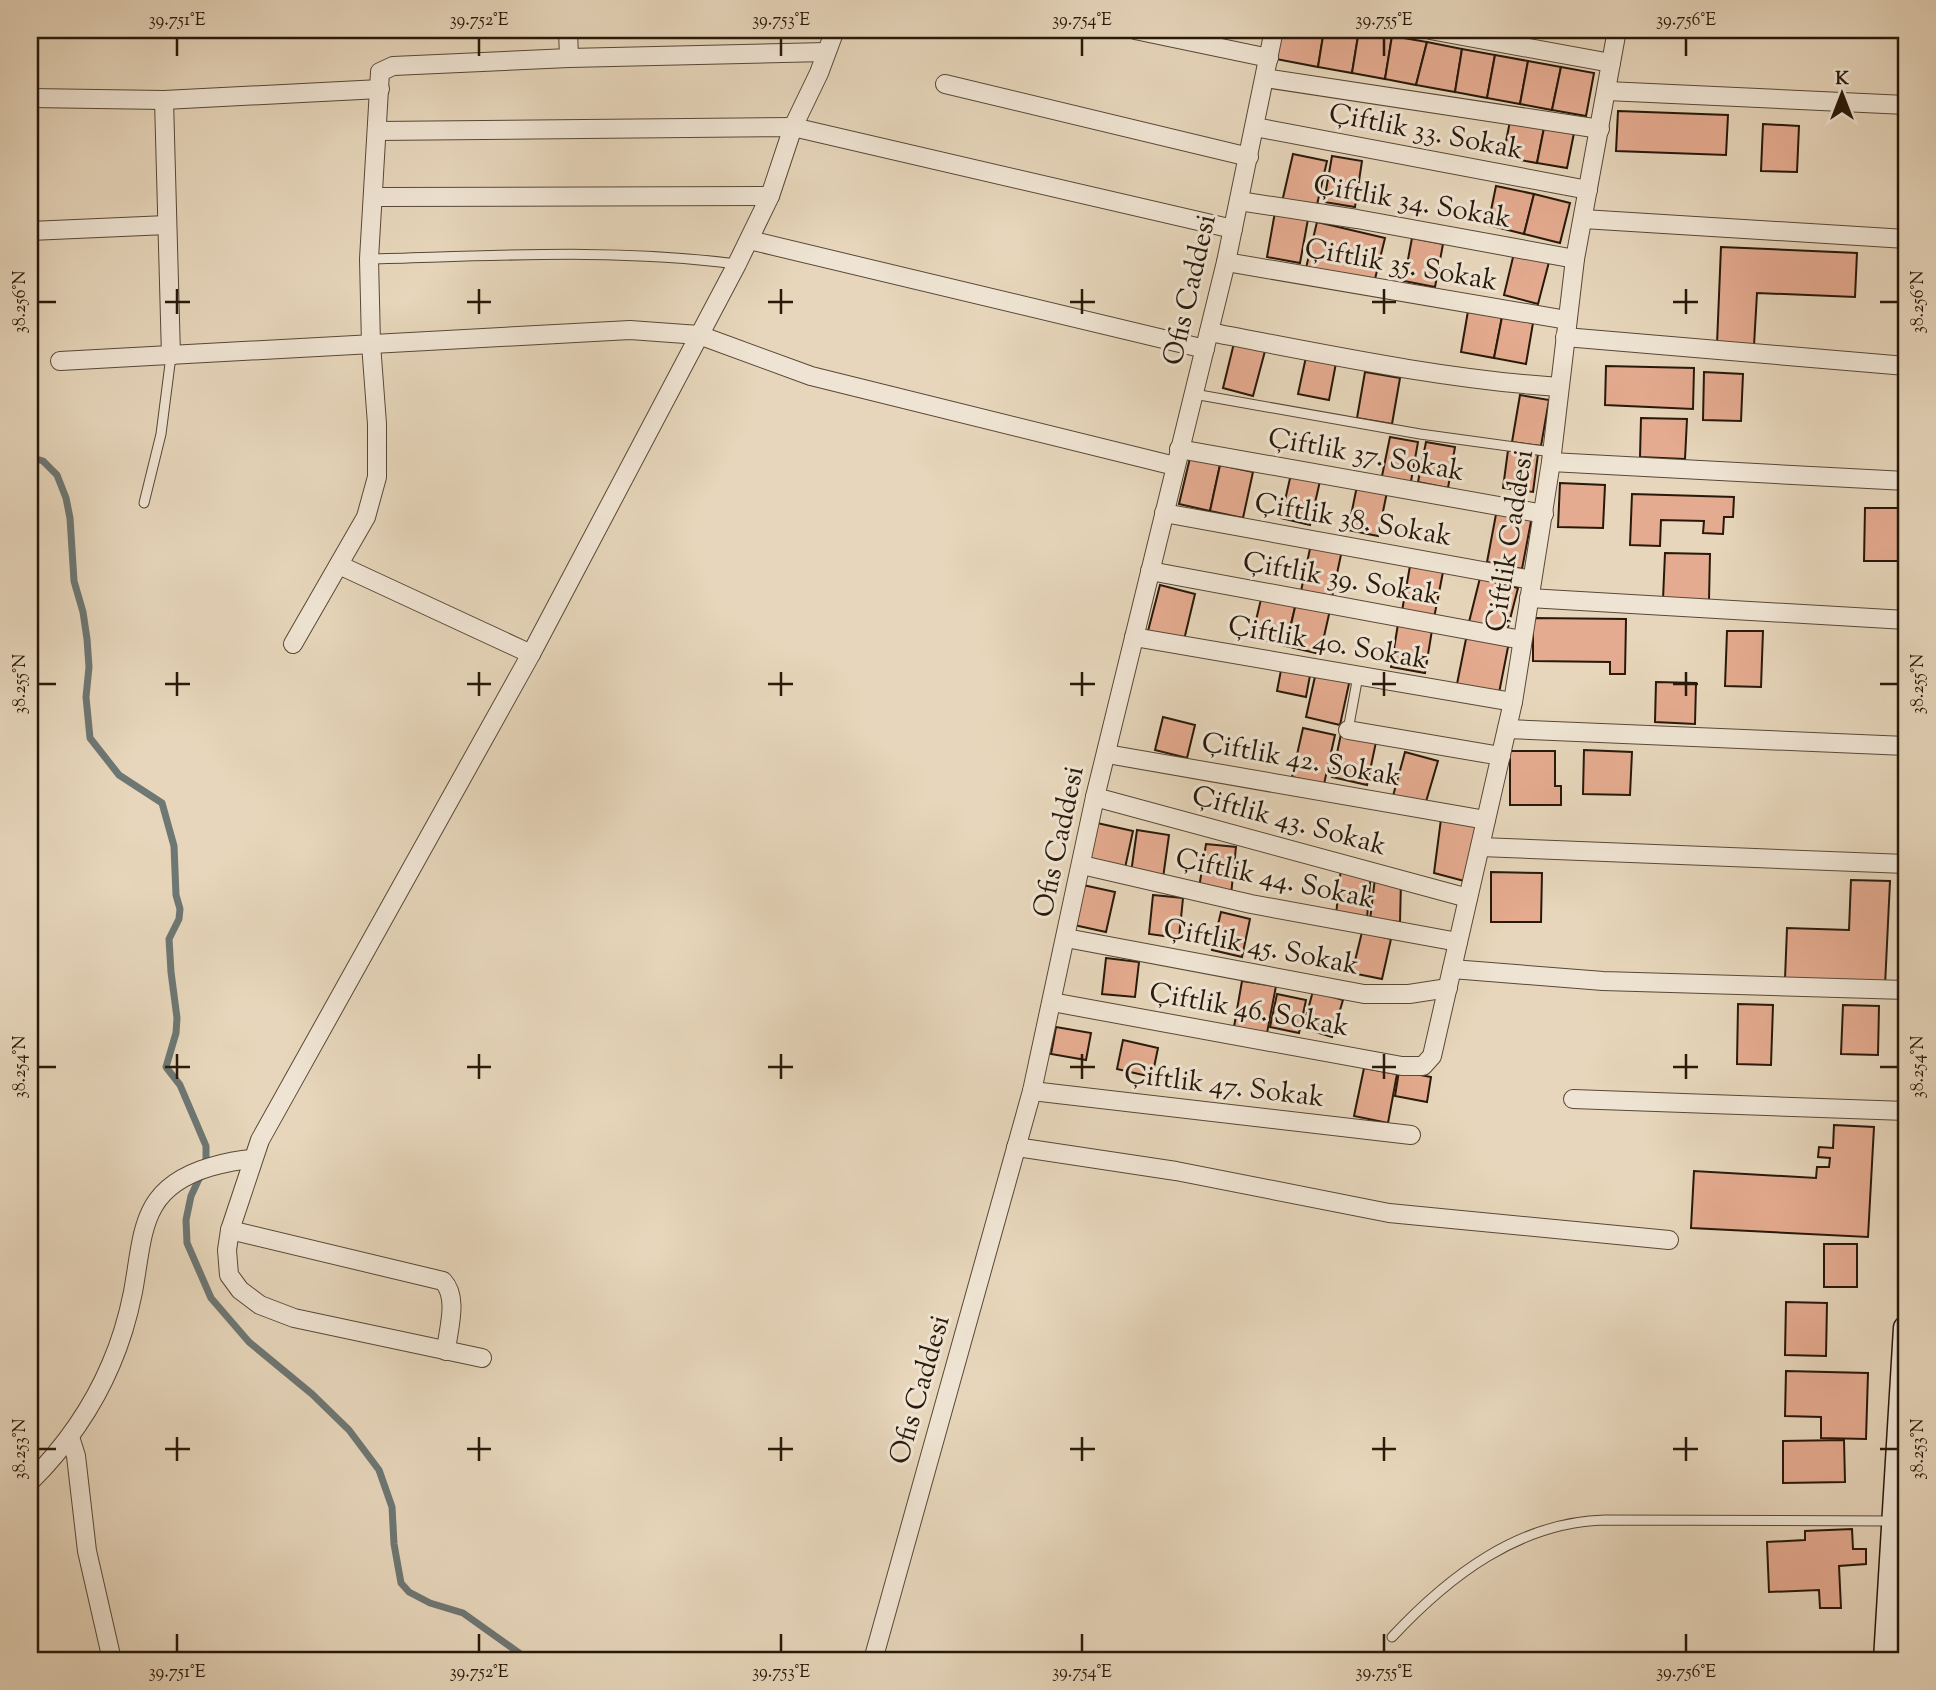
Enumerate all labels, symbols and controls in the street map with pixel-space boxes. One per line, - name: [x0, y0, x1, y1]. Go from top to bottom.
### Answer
- text: 39.751°E: [148, 8, 206, 34]
- text: 39.752°E: [449, 8, 509, 34]
- text: 39.753°E: [752, 8, 810, 34]
- text: 39.754°E: [1052, 8, 1112, 34]
- text: 39.755°E: [1355, 8, 1413, 34]
- text: 39.756°E: [1656, 8, 1716, 34]
- north arrow: [1806, 60, 1876, 130]
- text: K: [1835, 66, 1849, 93]
- street label: Çiftlik 33. Sokak: [1325, 95, 1527, 171]
- street label: Çiftlik 34. Sokak: [1310, 166, 1514, 240]
- street label: Ofis Caddesi: [1154, 211, 1228, 369]
- street label: Çiftlik 35. Sokak: [1301, 229, 1501, 303]
- text: 38.256°N: [8, 270, 34, 334]
- text: 38.256°N: [1906, 270, 1932, 334]
- street label: Çiftlik 37. Sokak: [1265, 419, 1467, 493]
- street label: Çiftlik Caddesi: [1477, 447, 1545, 635]
- street label: Çiftlik 38. Sokak: [1251, 484, 1455, 558]
- street label: Çiftlik 39. Sokak: [1239, 543, 1443, 617]
- street label: Çiftlik 40. Sokak: [1225, 607, 1431, 681]
- text: 38.255°N: [8, 654, 34, 714]
- text: 38.255°N: [1906, 654, 1932, 714]
- street label: Çiftlik 42. Sokak: [1198, 724, 1404, 798]
- street label: Ofis Caddesi: [1024, 763, 1096, 921]
- street label: Çiftlik 43. Sokak: [1187, 777, 1391, 867]
- street label: Çiftlik 44. Sokak: [1172, 839, 1378, 921]
- street label: Çiftlik 45. Sokak: [1160, 909, 1362, 987]
- street label: Çiftlik 46. Sokak: [1146, 974, 1352, 1048]
- text: 38.254°N: [8, 1035, 34, 1099]
- text: 38.254°N: [1906, 1035, 1932, 1099]
- street label: Çiftlik 47. Sokak: [1122, 1055, 1326, 1119]
- street label: Ofis Caddesi: [881, 1311, 961, 1469]
- text: 38.253°N: [8, 1418, 34, 1480]
- text: 38.253°N: [1906, 1418, 1932, 1480]
- text: 39.751°E: [148, 1660, 206, 1686]
- text: 39.752°E: [449, 1660, 509, 1686]
- text: 39.753°E: [752, 1660, 810, 1686]
- text: 39.754°E: [1052, 1660, 1112, 1686]
- text: 39.755°E: [1355, 1660, 1413, 1686]
- text: 39.756°E: [1656, 1660, 1716, 1686]

